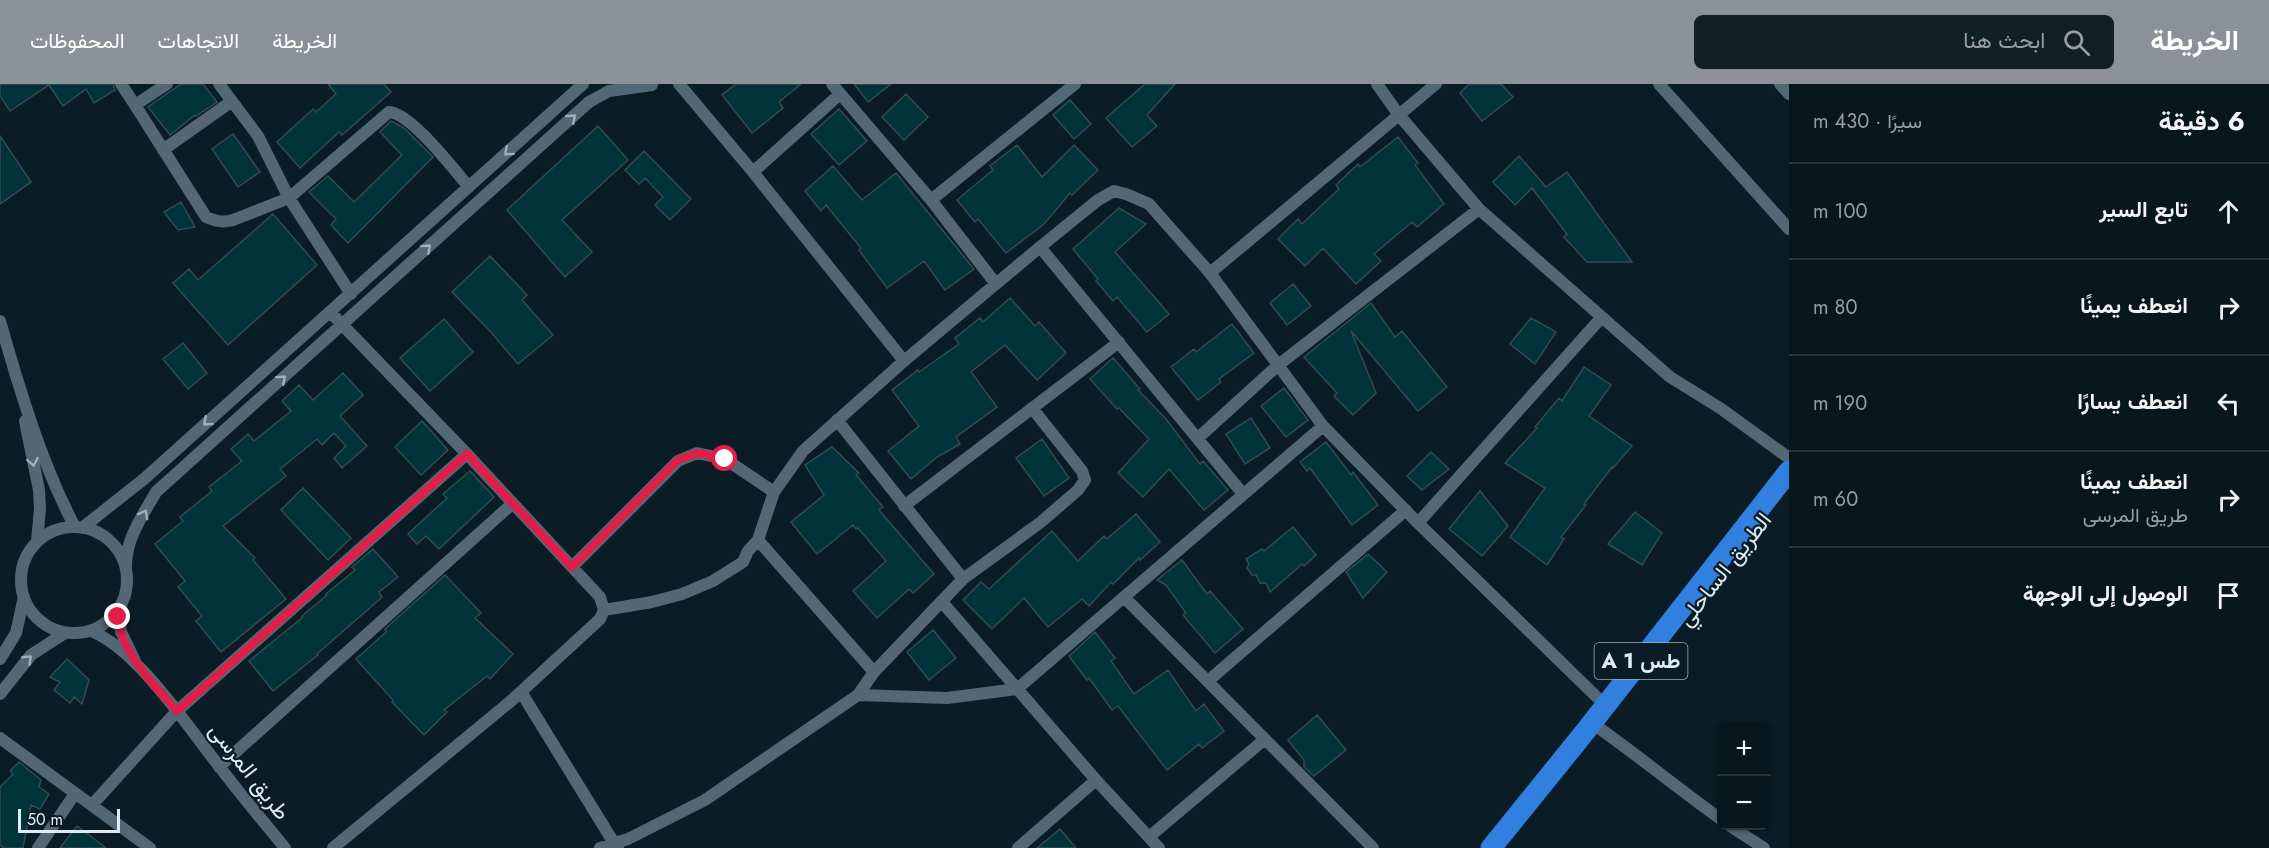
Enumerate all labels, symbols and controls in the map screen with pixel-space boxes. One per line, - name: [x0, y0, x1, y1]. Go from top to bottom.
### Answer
- search box: [1694, 15, 2114, 69]
- text: الخريطة: [2150, 20, 2239, 61]
- text: ابحث هنا: [1963, 24, 2045, 56]
- text: المحفوظات: [30, 26, 125, 56]
- text: الاتجاهات: [158, 26, 239, 56]
- text: الخريطة: [272, 26, 337, 56]
- icon: search: [2060, 26, 2093, 59]
- text: 6 دقيقة: [2158, 102, 2245, 140]
- text: سيرًا · 430 m: [1813, 107, 1922, 136]
- one-way arrow: [565, 114, 575, 125]
- one-way arrow: [504, 145, 515, 156]
- text: تابع السير: [2099, 193, 2188, 225]
- icon: ahead: [2212, 195, 2245, 228]
- text: 100 m: [1813, 197, 1868, 226]
- one-way arrow: [420, 244, 431, 255]
- text: انعطف يمينًا: [2080, 289, 2188, 321]
- icon: right: [2212, 291, 2245, 324]
- text: 80 m: [1813, 293, 1858, 322]
- one-way arrow: [275, 375, 286, 386]
- text: انعطف يسارًا: [2077, 385, 2188, 417]
- icon: left: [2212, 387, 2245, 420]
- text: 190 m: [1813, 389, 1867, 418]
- one-way arrow: [203, 415, 214, 426]
- route start: [711, 445, 737, 471]
- one-way arrow: [26, 457, 39, 467]
- text: انعطف يمينًا: [2080, 465, 2188, 497]
- icon: right: [2212, 483, 2245, 516]
- text: 60 m: [1813, 485, 1858, 514]
- text: طريق المرسى: [2083, 501, 2188, 530]
- street label: الطريق الساحلي: [1669, 505, 1781, 635]
- one-way arrow: [136, 510, 148, 521]
- text: الوصول إلى الوجهة: [2023, 577, 2188, 609]
- icon: arrive: [2212, 579, 2245, 612]
- route end: [104, 603, 130, 629]
- road number: A 1 طس: [1594, 643, 1688, 679]
- one-way arrow: [21, 655, 32, 666]
- street label: طريق المرسى: [202, 716, 298, 826]
- map controls: [1717, 722, 1771, 830]
- button: +: [1717, 722, 1771, 776]
- button: −: [1717, 776, 1771, 830]
- scale bar: [18, 806, 120, 834]
- text: 50 m: [27, 808, 63, 831]

